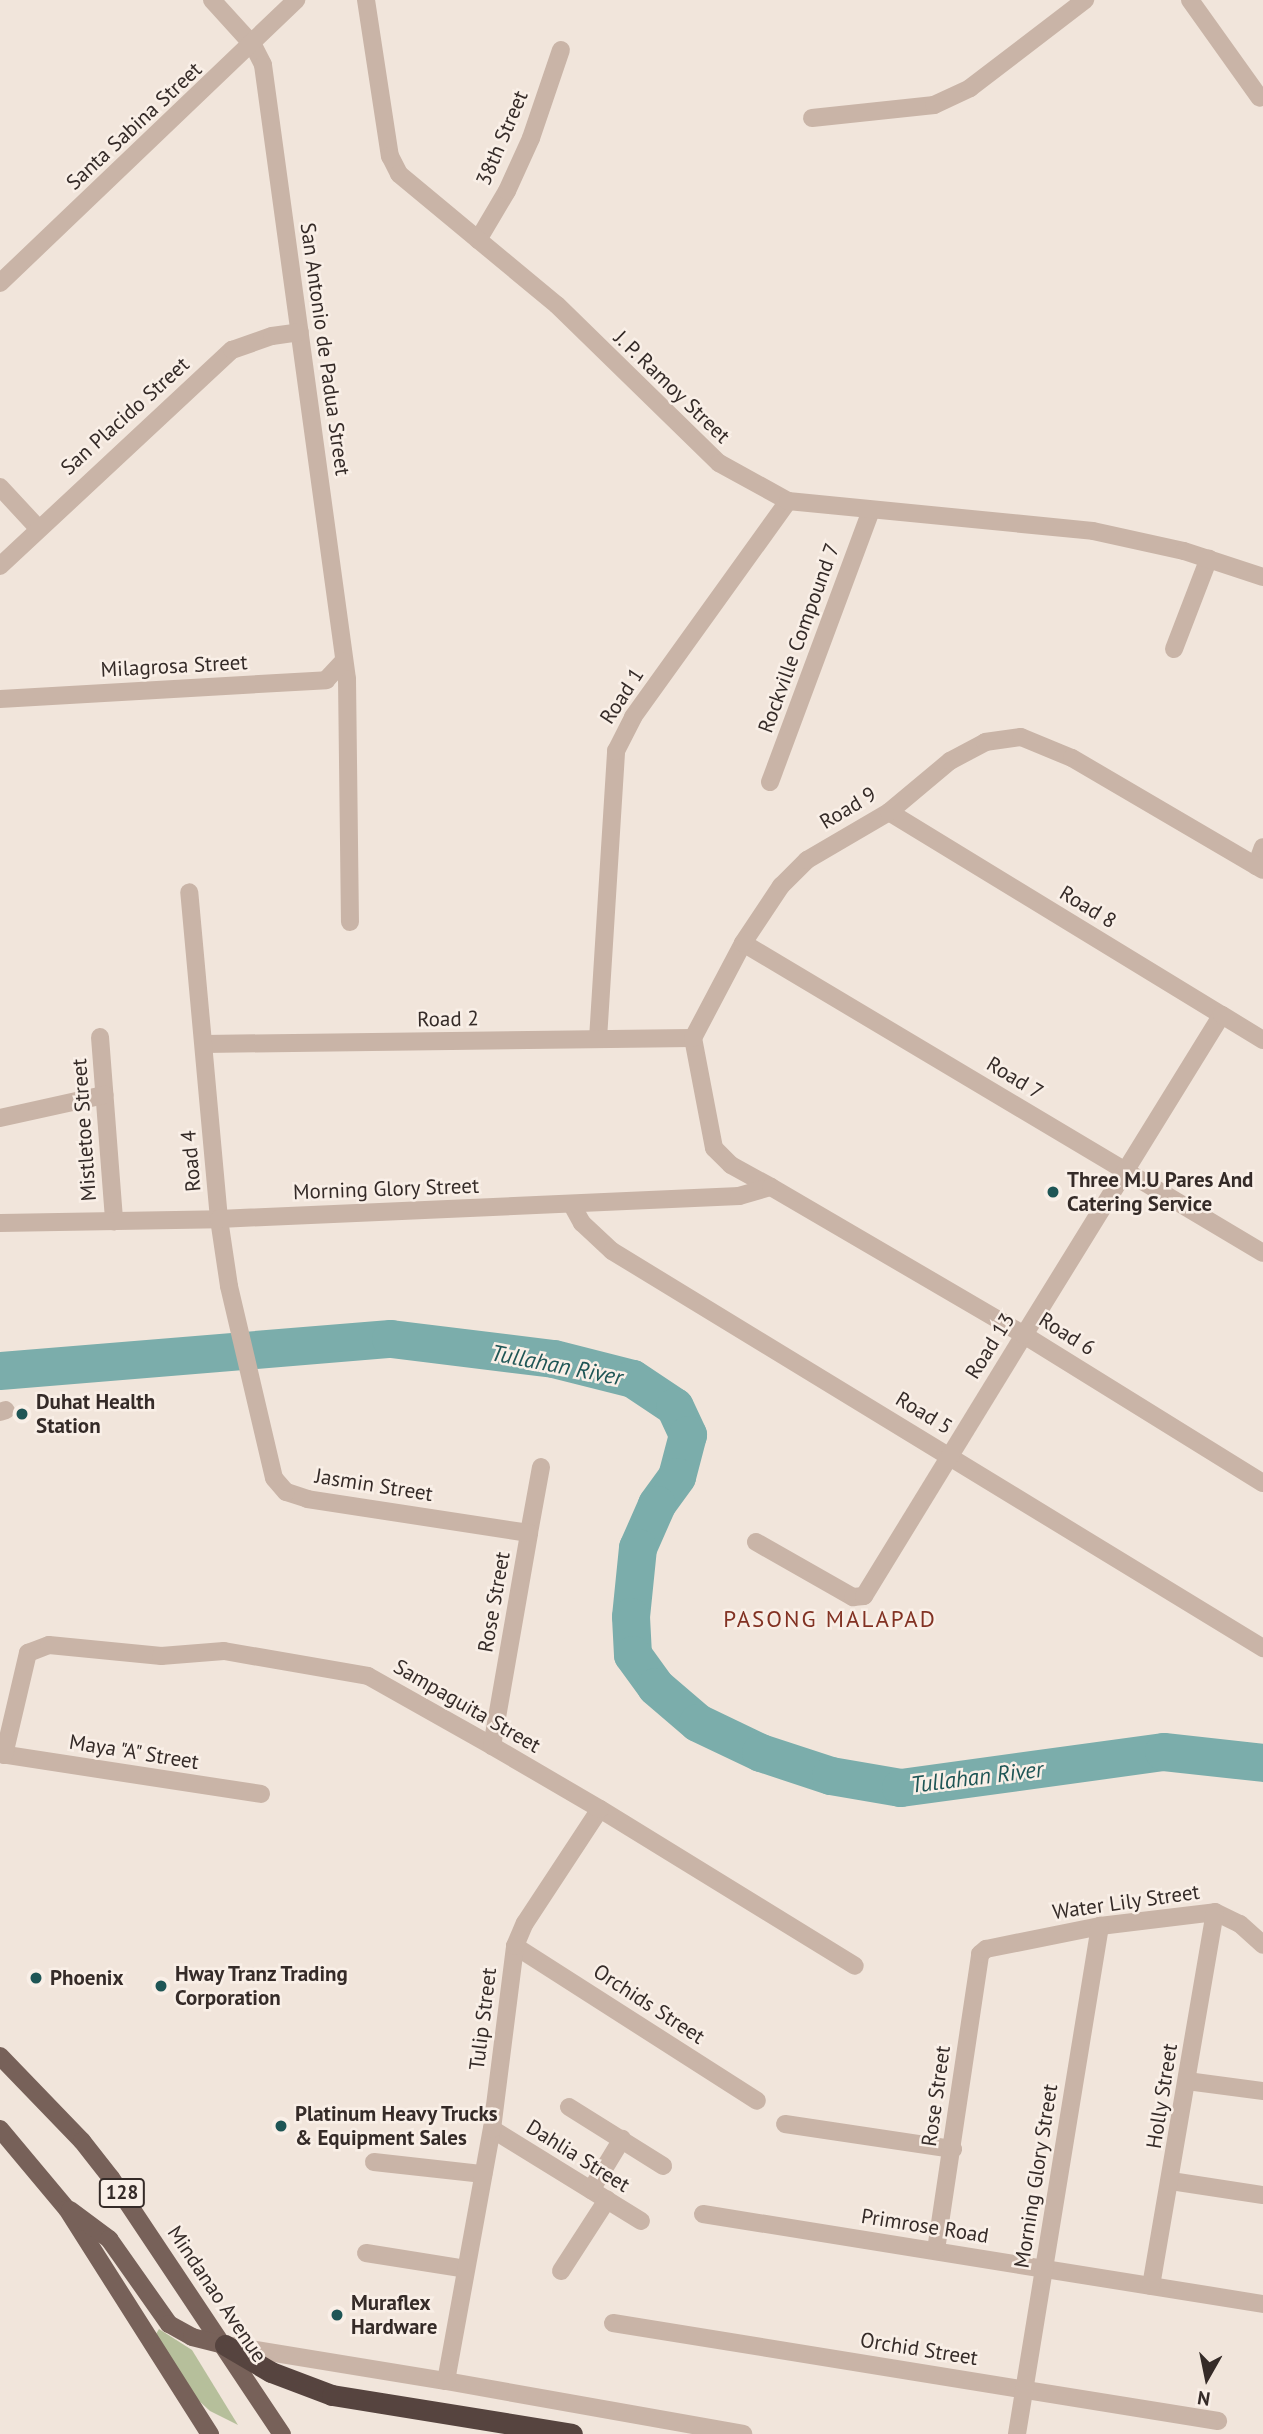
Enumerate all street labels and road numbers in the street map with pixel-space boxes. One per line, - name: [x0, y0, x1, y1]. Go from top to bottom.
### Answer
- street label: Santa Sabina Street: [61, 57, 207, 195]
- street label: 38th Street: [471, 87, 533, 189]
- street label: San Antonio de Padua Street: [295, 221, 355, 477]
- street label: J. P. Ramoy Street: [607, 324, 737, 450]
- street label: San Placido Street: [56, 352, 194, 480]
- street label: Rockville Compound 7: [753, 540, 845, 736]
- street label: Milagrosa Street: [100, 650, 248, 682]
- street label: Road 1: [595, 663, 649, 729]
- street label: Road 9: [815, 781, 881, 835]
- street label: Road 8: [1055, 880, 1121, 934]
- street label: Road 2: [417, 1006, 479, 1032]
- street label: Road 7: [982, 1051, 1048, 1105]
- street label: Mistletoe Street: [66, 1058, 102, 1202]
- street label: Road 4: [176, 1129, 206, 1193]
- street label: Morning Glory Street: [292, 1173, 480, 1205]
- street label: Road 6: [1034, 1307, 1100, 1361]
- street label: Road 13: [960, 1308, 1020, 1384]
- street label: Road 5: [891, 1386, 957, 1440]
- street label: Jasmin Street: [313, 1463, 435, 1507]
- street label: Rose Street: [473, 1550, 515, 1654]
- street label: Sampaguita Street: [389, 1654, 545, 1758]
- street label: Maya "A" Street: [66, 1729, 202, 1775]
- street label: Water Lily Street: [1051, 1879, 1201, 1925]
- street label: Orchids Street: [589, 1959, 709, 2049]
- street label: Tulip Street: [464, 1966, 502, 2072]
- street label: Holly Street: [1141, 2041, 1183, 2151]
- street label: Rose Street: [916, 2044, 956, 2148]
- street label: Morning Glory Street: [1009, 2082, 1063, 2270]
- street label: Dahlia Street: [522, 2114, 634, 2198]
- road number: 128: [97, 2178, 146, 2208]
- street label: Primrose Road: [859, 2203, 991, 2249]
- street label: Mindanao Avenue: [162, 2221, 272, 2367]
- street label: Orchid Street: [858, 2327, 980, 2371]

